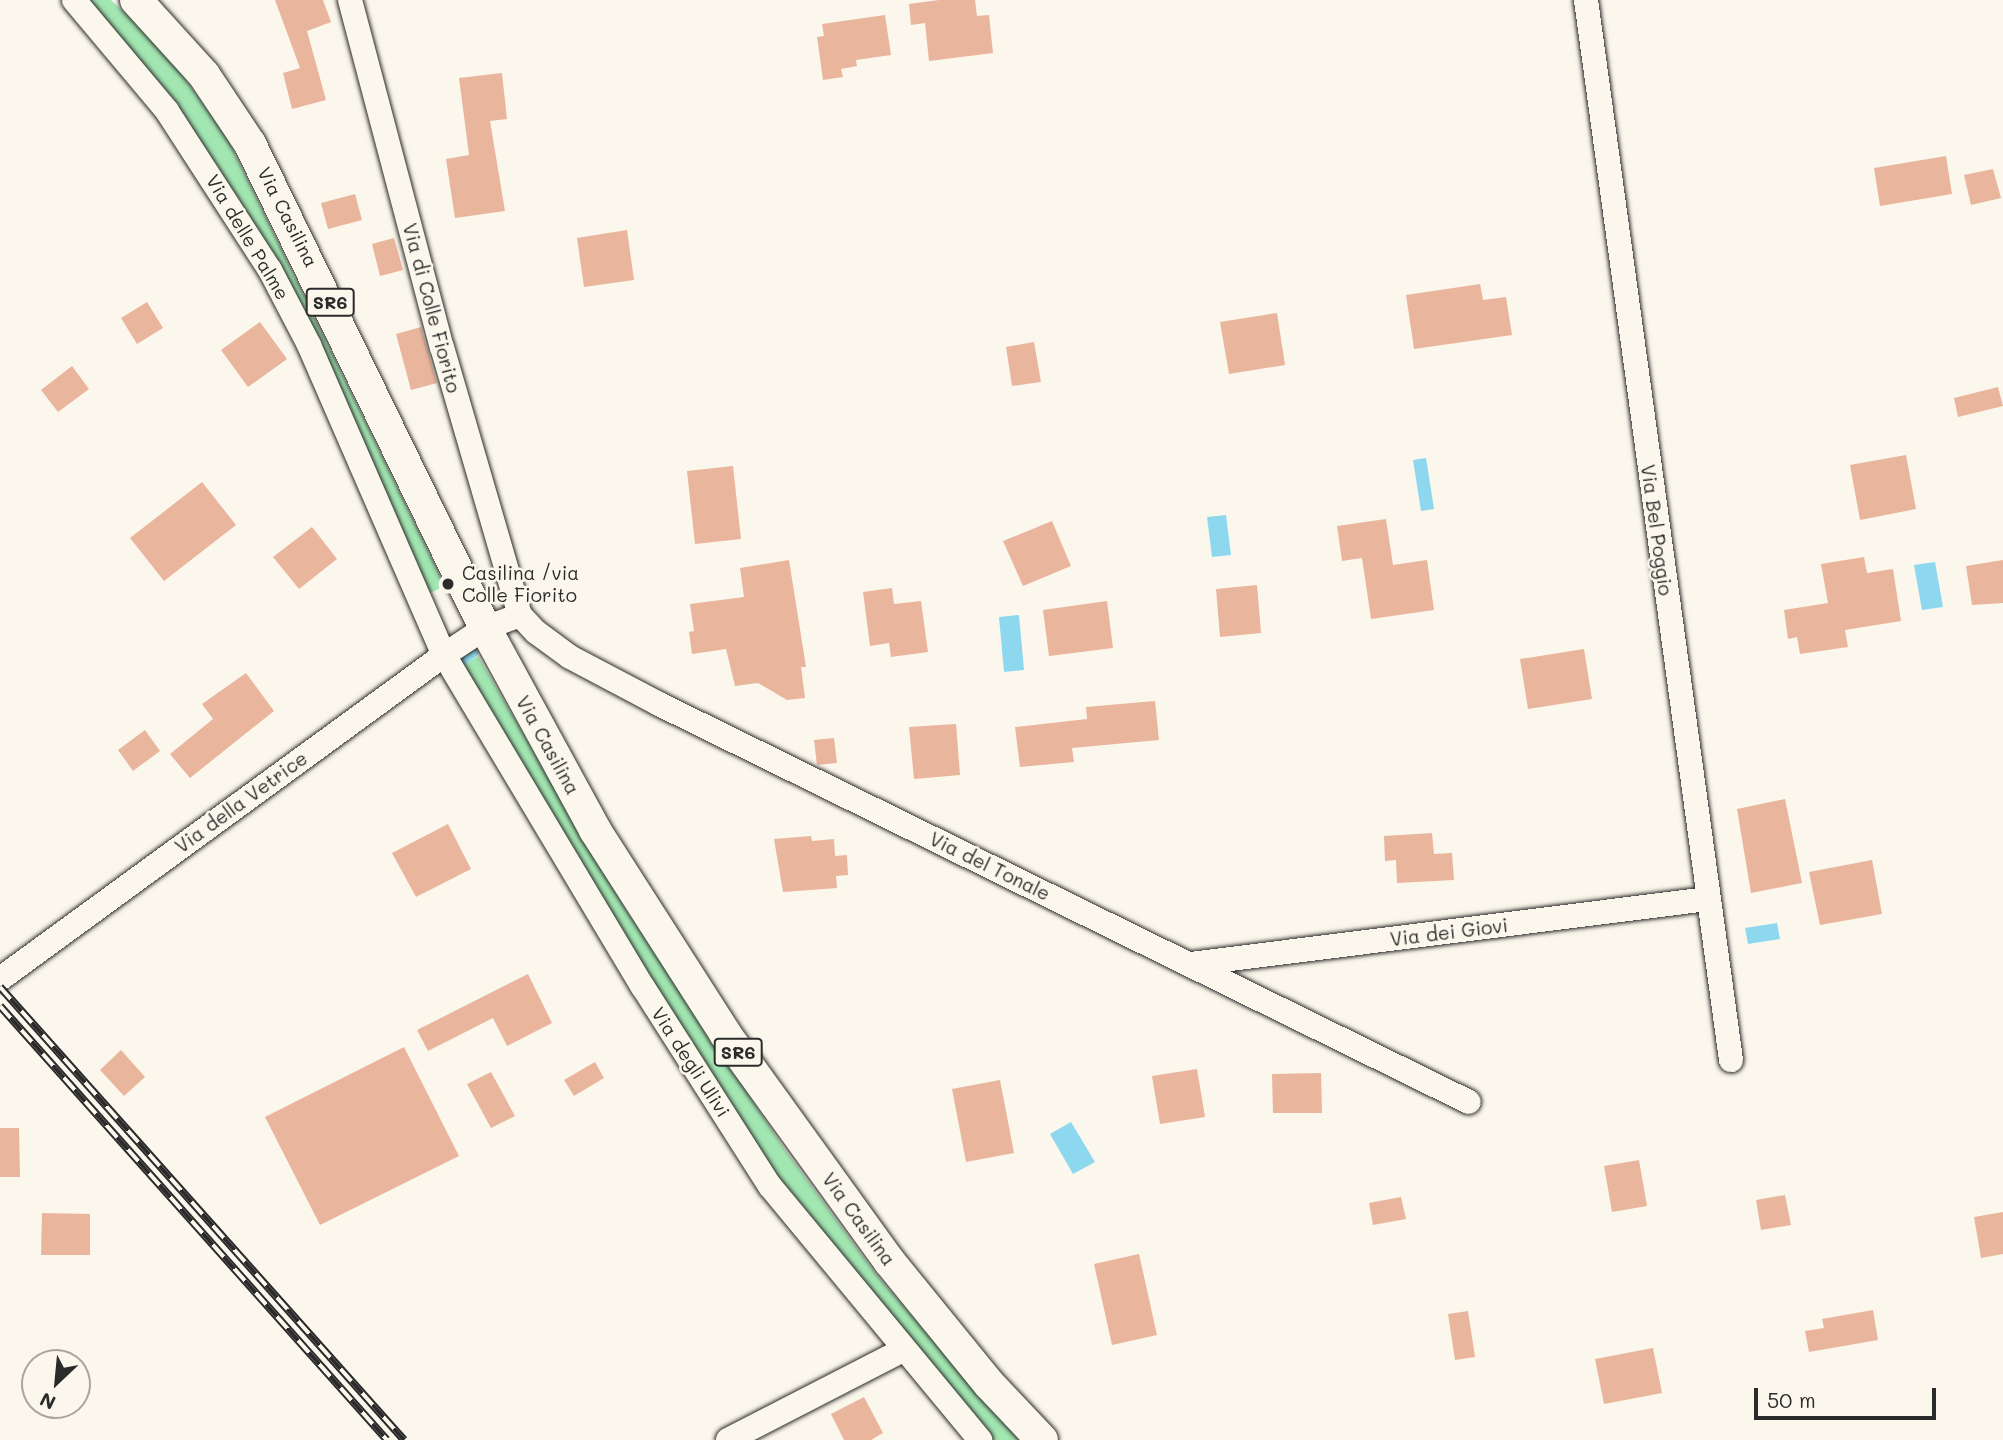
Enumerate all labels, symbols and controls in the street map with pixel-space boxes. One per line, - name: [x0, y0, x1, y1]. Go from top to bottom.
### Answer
- street label: Via Casilina: [253, 163, 323, 271]
- street label: Via delle Palme: [202, 170, 294, 304]
- street label: Via di Colle Fiorito: [398, 221, 466, 395]
- road number: SR6: [306, 288, 354, 316]
- street label: Via Bel Poggio: [1637, 463, 1677, 597]
- place label: Casilina /via Colle Fiorito: [462, 562, 579, 606]
- marker: Casilina /via Colle Fiorito: [440, 576, 456, 592]
- street label: Via Casilina: [512, 692, 584, 798]
- street label: Via della Vetrice: [170, 746, 312, 858]
- street label: Via del Tonale: [926, 827, 1054, 905]
- street label: Via dei Giovi: [1389, 913, 1509, 951]
- street label: Via degli Ulivi: [647, 1003, 735, 1121]
- road number: SR6: [714, 1037, 762, 1066]
- street label: Via Casilina: [818, 1168, 900, 1270]
- north arrow: [21, 1349, 91, 1419]
- scale bar: [1758, 1374, 1940, 1418]
- text: 50 m: [1767, 1386, 1816, 1413]
- text: N: [35, 1387, 59, 1416]

